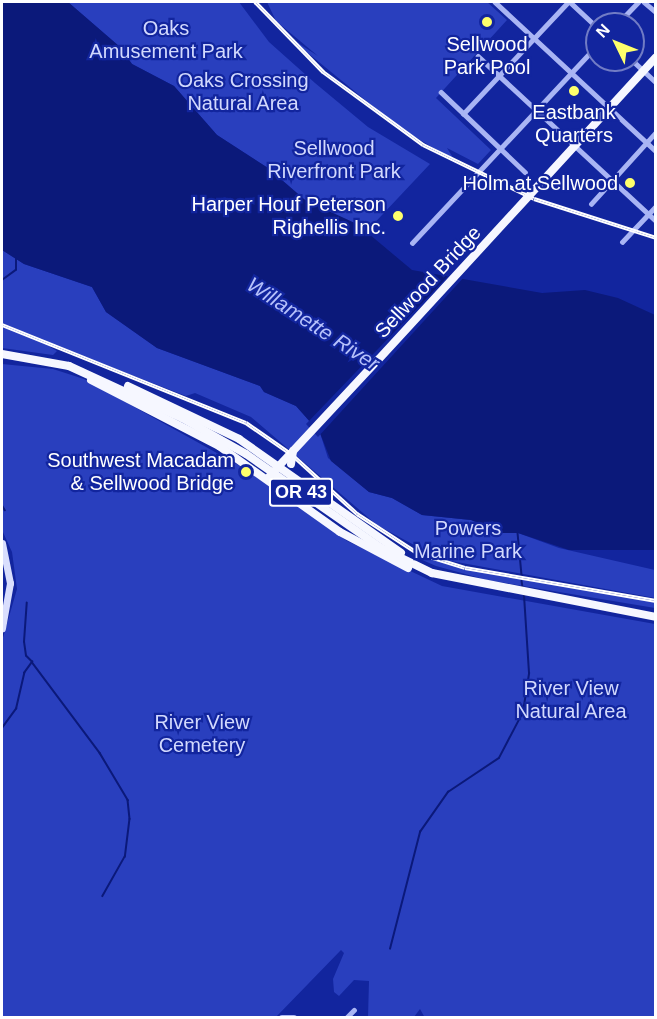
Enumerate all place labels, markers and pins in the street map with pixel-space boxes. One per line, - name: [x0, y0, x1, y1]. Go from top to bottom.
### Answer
- marker: Sellwood Park Pool: [480, 15, 494, 29]
- place label: Sellwood Park Pool: [444, 32, 530, 79]
- marker: Eastbank Quarters: [567, 84, 581, 98]
- place label: Eastbank Quarters: [532, 100, 616, 147]
- place label: Holm at Sellwood: [462, 171, 618, 195]
- marker: Holm at Sellwood: [623, 176, 637, 190]
- place label: Harper Houf Peterson Righellis Inc.: [191, 192, 386, 239]
- marker: Harper Houf Peterson Righellis Inc.: [391, 209, 405, 223]
- place label: Southwest Macadam & Sellwood Bridge: [47, 448, 234, 495]
- marker: Southwest Macadam & Sellwood Bridge: [239, 465, 253, 479]

